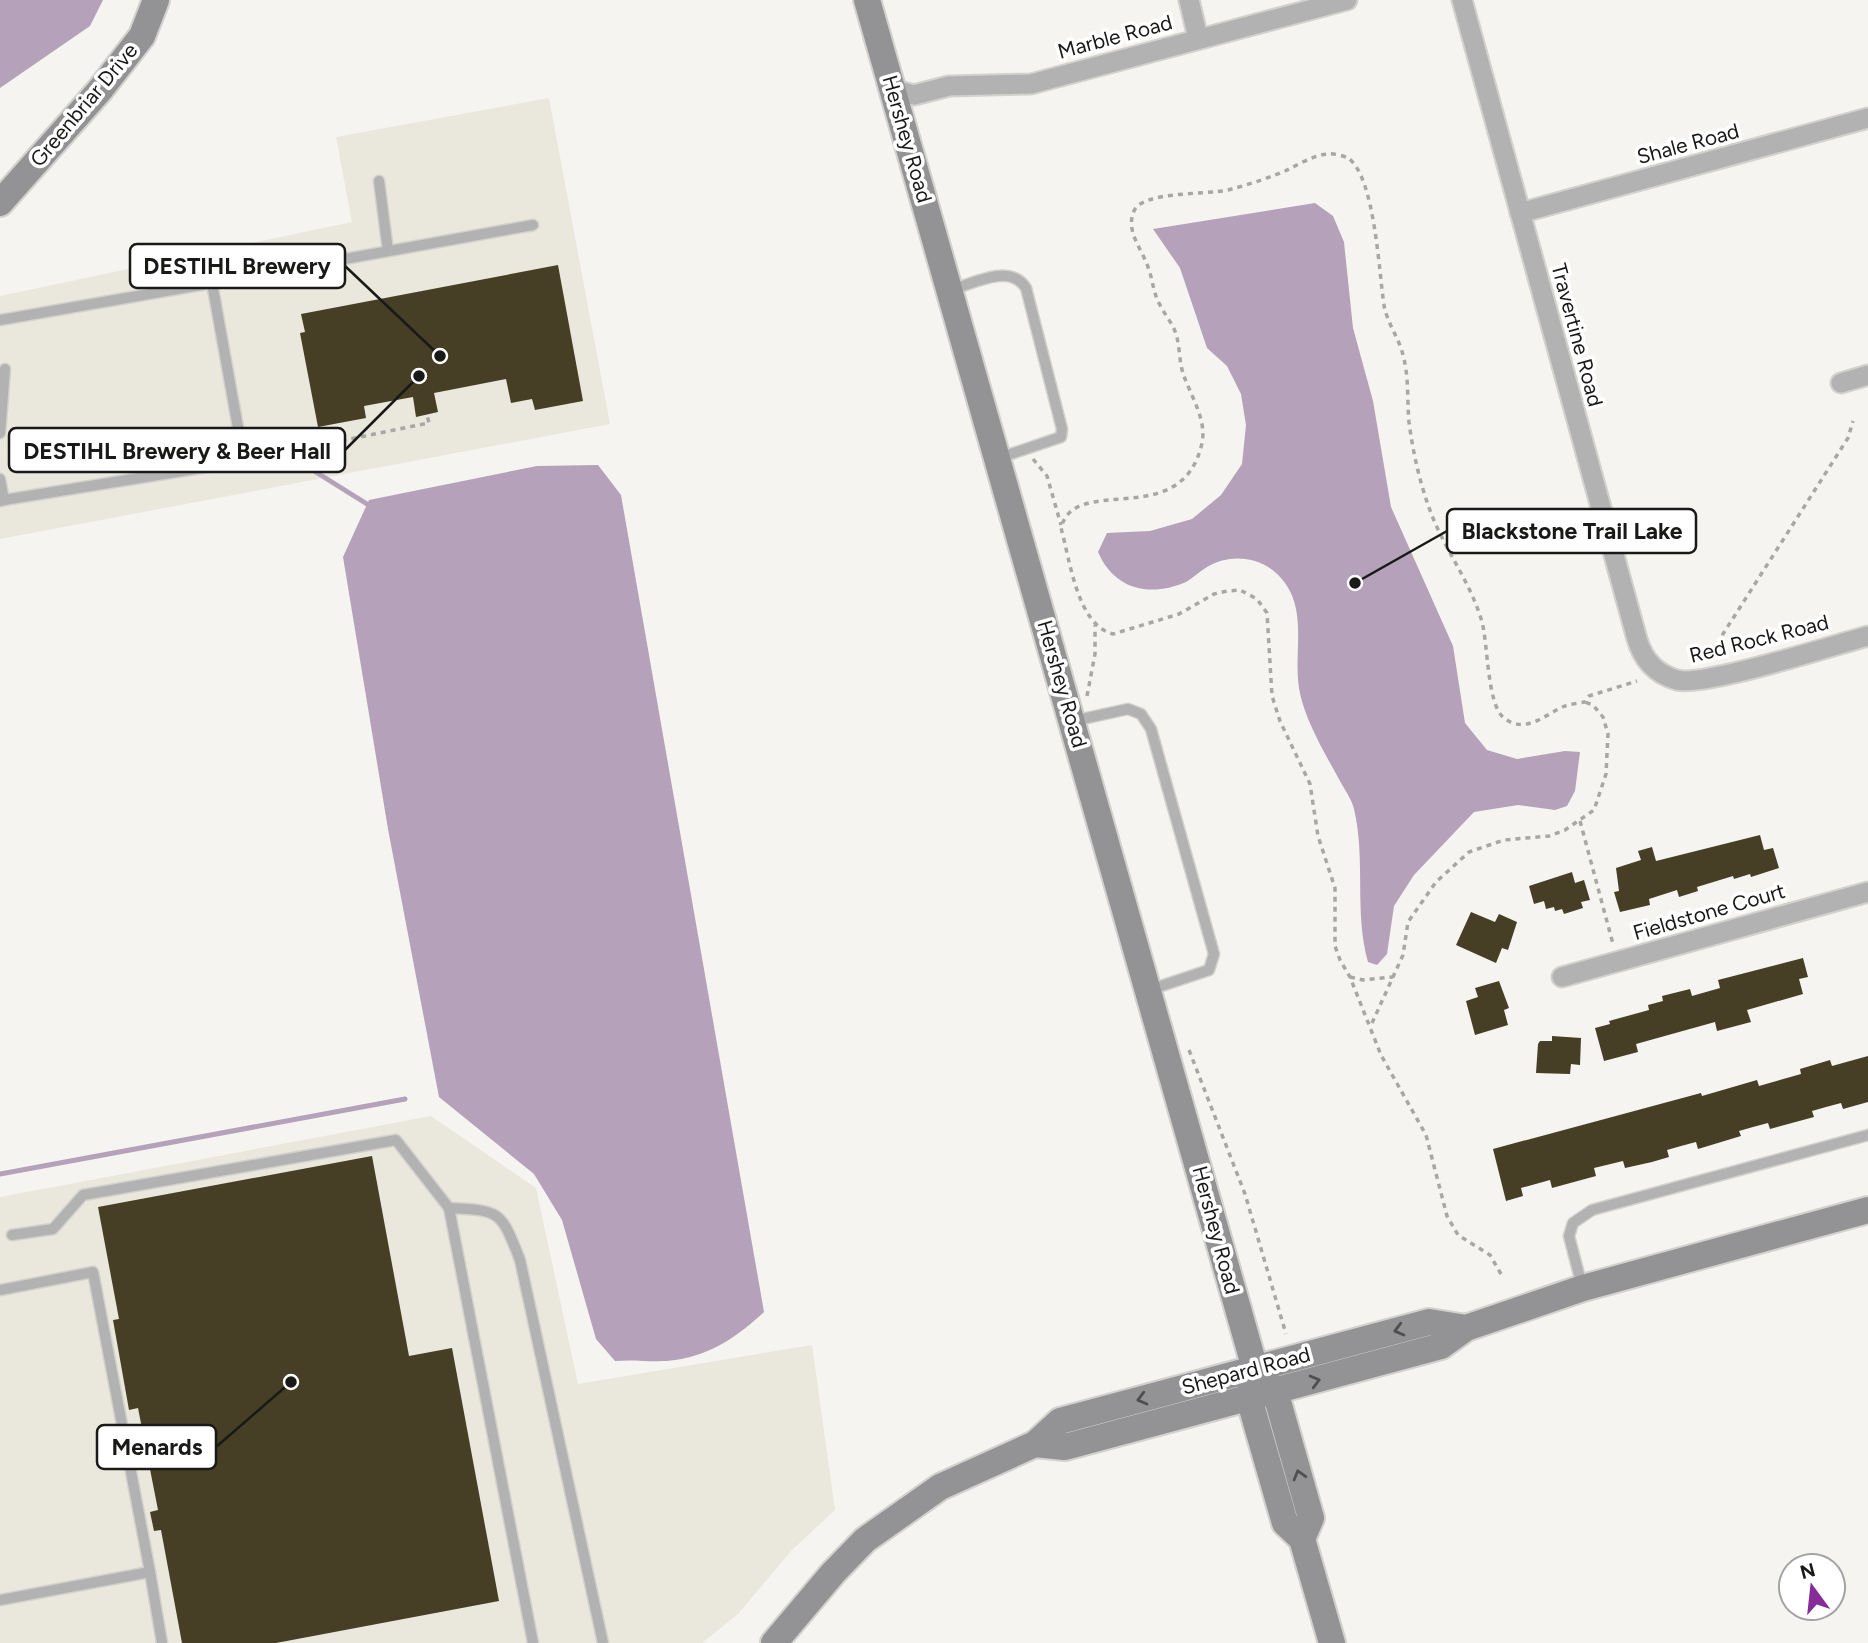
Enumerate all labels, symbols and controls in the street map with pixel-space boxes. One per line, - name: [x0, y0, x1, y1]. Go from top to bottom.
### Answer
- street label: Marble Road: [1055, 9, 1175, 64]
- street label: Greenbriar Drive: [25, 38, 143, 172]
- street label: Hershey Road: [877, 72, 938, 206]
- street label: Shale Road: [1634, 118, 1742, 169]
- callout: DESTIHL Brewery: [130, 244, 345, 288]
- text: DESTIHL Brewery: [143, 252, 331, 280]
- street label: Travertine Road: [1546, 261, 1609, 409]
- callout: DESTIHL Brewery & Beer Hall: [9, 428, 345, 472]
- text: DESTIHL Brewery & Beer Hall: [23, 437, 331, 465]
- callout: Blackstone Trail Lake: [1447, 509, 1696, 553]
- text: Blackstone Trail Lake: [1461, 517, 1683, 545]
- street label: Red Rock Road: [1687, 609, 1831, 668]
- street label: Hershey Road: [1032, 617, 1093, 751]
- street label: Fieldstone Court: [1630, 878, 1788, 945]
- street label: Hershey Road: [1187, 1163, 1246, 1297]
- one-way arrow: [1394, 1322, 1406, 1337]
- street label: Shepard Road: [1179, 1341, 1313, 1400]
- one-way arrow: [1309, 1375, 1321, 1389]
- one-way arrow: [1136, 1391, 1148, 1405]
- callout: Menards: [97, 1425, 216, 1469]
- text: Menards: [112, 1433, 203, 1461]
- one-way arrow: [1293, 1469, 1307, 1481]
- north arrow: [1777, 1552, 1847, 1622]
- text: N: [1798, 1558, 1818, 1584]

